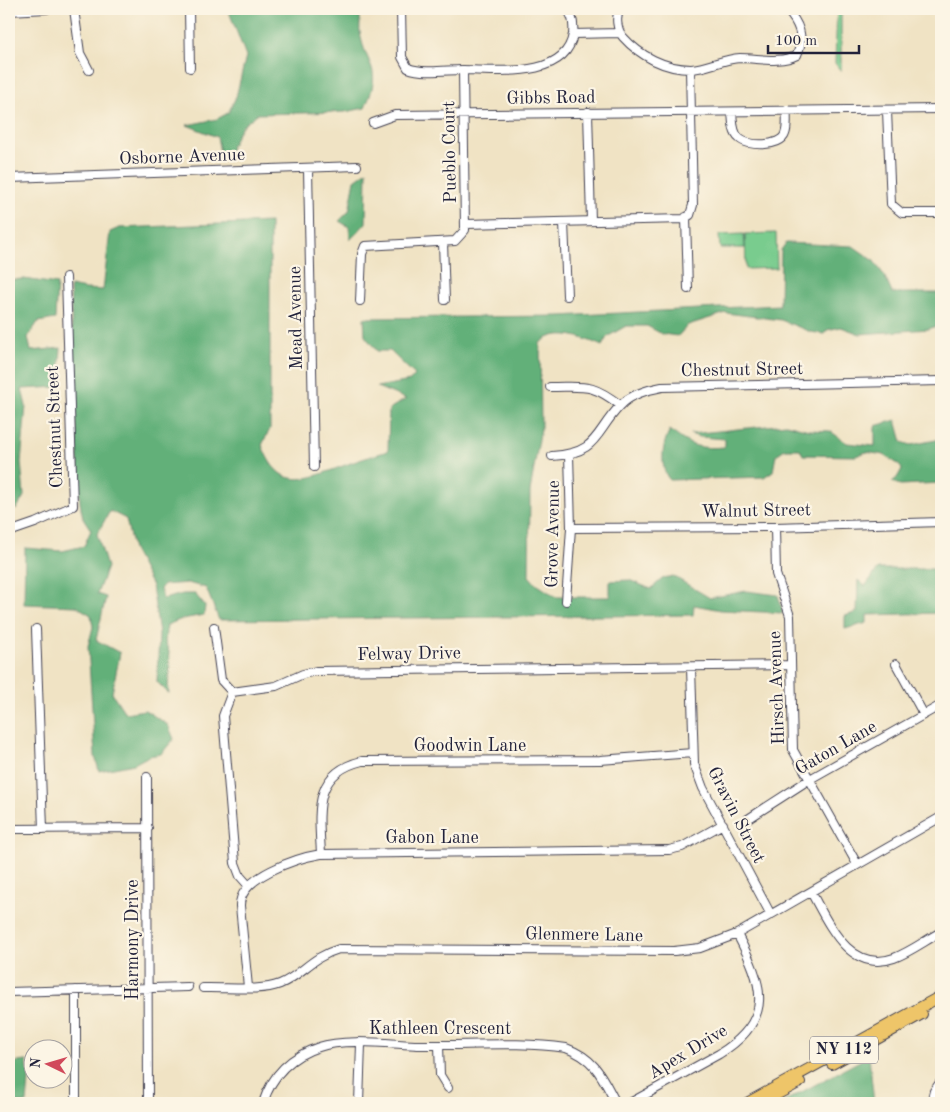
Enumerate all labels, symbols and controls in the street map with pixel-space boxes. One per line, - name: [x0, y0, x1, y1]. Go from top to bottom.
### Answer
- scale bar: [768, 22, 859, 54]
- text: 100 m: [775, 34, 817, 49]
- street label: Gibbs Road: [506, 88, 596, 108]
- street label: Pueblo Court: [440, 101, 460, 203]
- street label: Osborne Avenue: [119, 146, 245, 168]
- street label: Mead Avenue: [286, 266, 306, 370]
- street label: Chestnut Street: [681, 360, 803, 380]
- street label: Chestnut Street: [44, 365, 66, 489]
- street label: Grove Avenue: [543, 480, 563, 588]
- street label: Walnut Street: [701, 501, 811, 521]
- street label: Hirsch Avenue: [766, 631, 788, 745]
- street label: Felway Drive: [357, 644, 461, 664]
- street label: Gaton Lane: [792, 718, 880, 778]
- street label: Goodwin Lane: [414, 737, 526, 755]
- street label: Gravin Street: [704, 764, 768, 866]
- street label: Gabon Lane: [385, 829, 479, 847]
- street label: Harmony Drive: [124, 879, 142, 1001]
- street label: Glenmere Lane: [525, 925, 643, 945]
- street label: Kathleen Crescent: [369, 1020, 511, 1038]
- street label: Apex Drive: [645, 1021, 731, 1083]
- road number: NY 112: [810, 1036, 878, 1064]
- north arrow: [22, 1040, 72, 1090]
- text: N: [29, 1057, 44, 1069]

